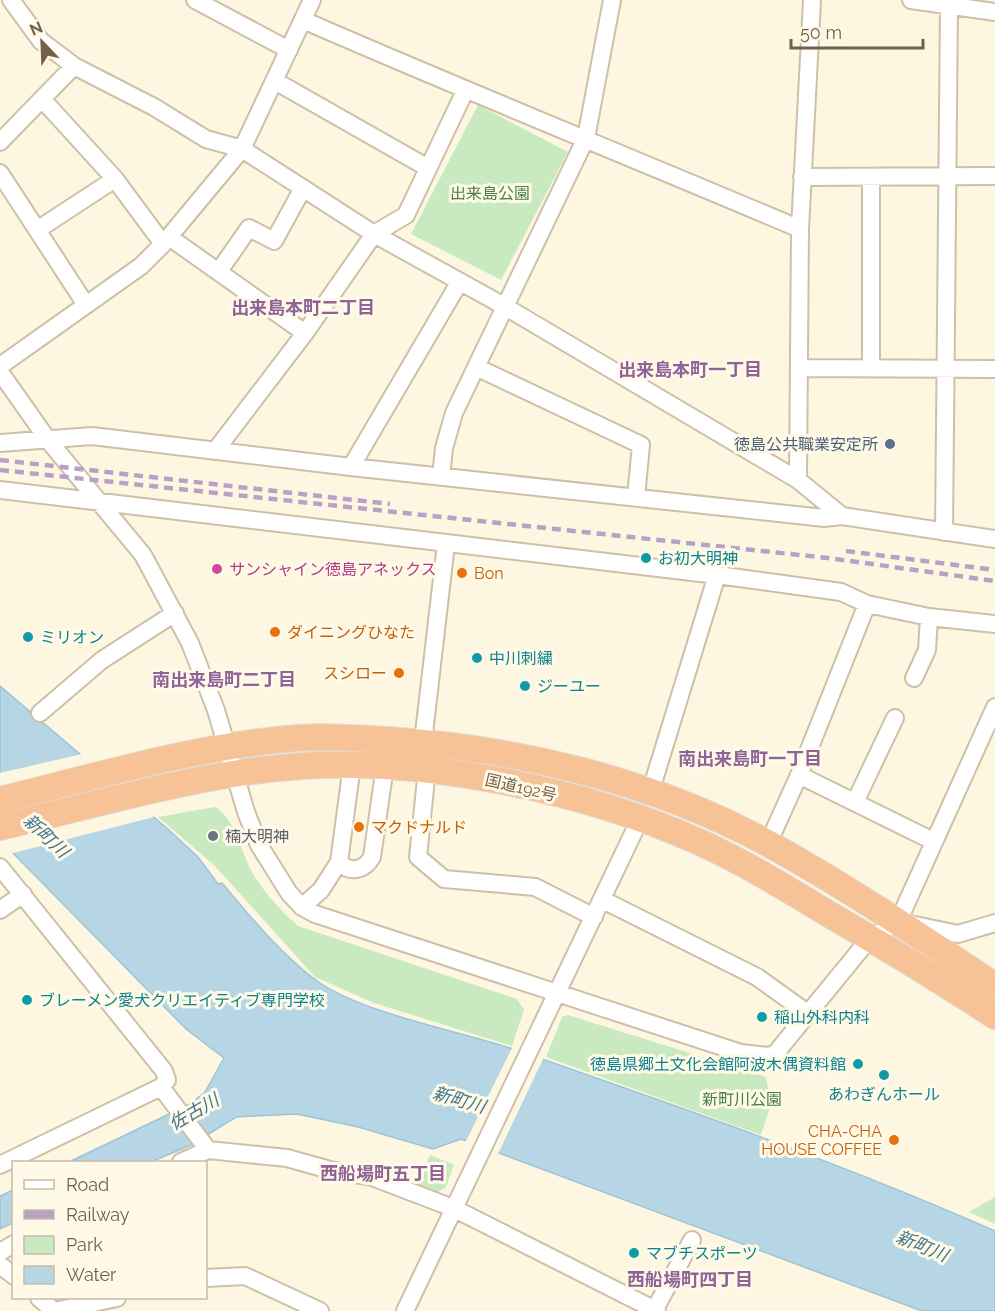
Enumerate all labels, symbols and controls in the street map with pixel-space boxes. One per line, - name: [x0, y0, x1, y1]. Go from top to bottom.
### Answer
- north arrow: [12, 12, 72, 72]
- scale bar: [791, 12, 923, 50]
- text: N: [27, 18, 46, 40]
- text: 50 m: [800, 22, 842, 43]
- park label: 出来島公園: [450, 184, 530, 203]
- district label: 出来島本町二丁目: [231, 297, 375, 318]
- district label: 出来島本町一丁目: [618, 359, 762, 380]
- place label: 徳島公共職業安定所: [734, 435, 878, 454]
- marker: 徳島公共職業安定所: [883, 437, 897, 451]
- place label: お初大明神: [658, 549, 738, 568]
- marker: お初大明神: [639, 551, 653, 565]
- place label: サンシャイン徳島アネックス: [229, 560, 437, 579]
- marker: サンシャイン徳島アネックス: [210, 562, 224, 576]
- place label: Bon: [474, 564, 504, 583]
- marker: Bon: [455, 566, 469, 580]
- place label: ダイニングひなた: [287, 623, 415, 642]
- marker: ダイニングひなた: [268, 625, 282, 639]
- place label: ミリオン: [40, 628, 104, 647]
- marker: ミリオン: [21, 630, 35, 644]
- place label: 中川刺繍: [489, 649, 553, 668]
- marker: 中川刺繍: [470, 651, 484, 665]
- place label: スシロー: [323, 664, 387, 683]
- marker: スシロー: [392, 666, 406, 680]
- district label: 南出来島町二丁目: [152, 669, 296, 690]
- place label: ジーユー: [537, 677, 601, 696]
- marker: ジーユー: [518, 679, 532, 693]
- district label: 南出来島町一丁目: [678, 748, 822, 769]
- street label: 国道192号: [483, 770, 558, 805]
- water label: 新町川: [19, 810, 75, 863]
- place label: マクドナルド: [371, 818, 467, 837]
- marker: マクドナルド: [352, 820, 366, 834]
- place label: 楠大明神: [225, 827, 289, 846]
- marker: 楠大明神: [206, 829, 220, 843]
- place label: ブレーメン愛犬クリエイティブ専門学校: [39, 991, 325, 1010]
- marker: ブレーメン愛犬クリエイティブ専門学校: [20, 993, 34, 1007]
- place label: 稲山外科内科: [774, 1008, 870, 1027]
- marker: 稲山外科内科: [755, 1010, 769, 1024]
- place label: 徳島県郷土文化会館阿波木偶資料館: [590, 1055, 846, 1074]
- marker: 徳島県郷土文化会館阿波木偶資料館: [851, 1057, 865, 1071]
- marker: あわぎんホール: [877, 1068, 891, 1082]
- water label: 新町川: [430, 1082, 490, 1118]
- place label: あわぎんホール: [828, 1085, 940, 1104]
- water label: 佐古川: [165, 1088, 224, 1134]
- park label: 新町川公園: [702, 1090, 782, 1109]
- place label: CHA-CHA HOUSE COFFEE: [761, 1122, 882, 1159]
- marker: CHA-CHA HOUSE COFFEE: [887, 1133, 901, 1147]
- legend: [12, 1161, 207, 1299]
- district label: 西船場町五丁目: [320, 1163, 446, 1184]
- text: Road: [66, 1174, 109, 1195]
- text: Railway: [66, 1204, 130, 1225]
- water label: 新町川: [893, 1226, 953, 1266]
- text: Park: [66, 1234, 103, 1255]
- place label: マブチスポーツ: [646, 1244, 758, 1263]
- marker: マブチスポーツ: [627, 1246, 641, 1260]
- text: Water: [66, 1264, 117, 1285]
- district label: 西船場町四丁目: [627, 1269, 753, 1290]

